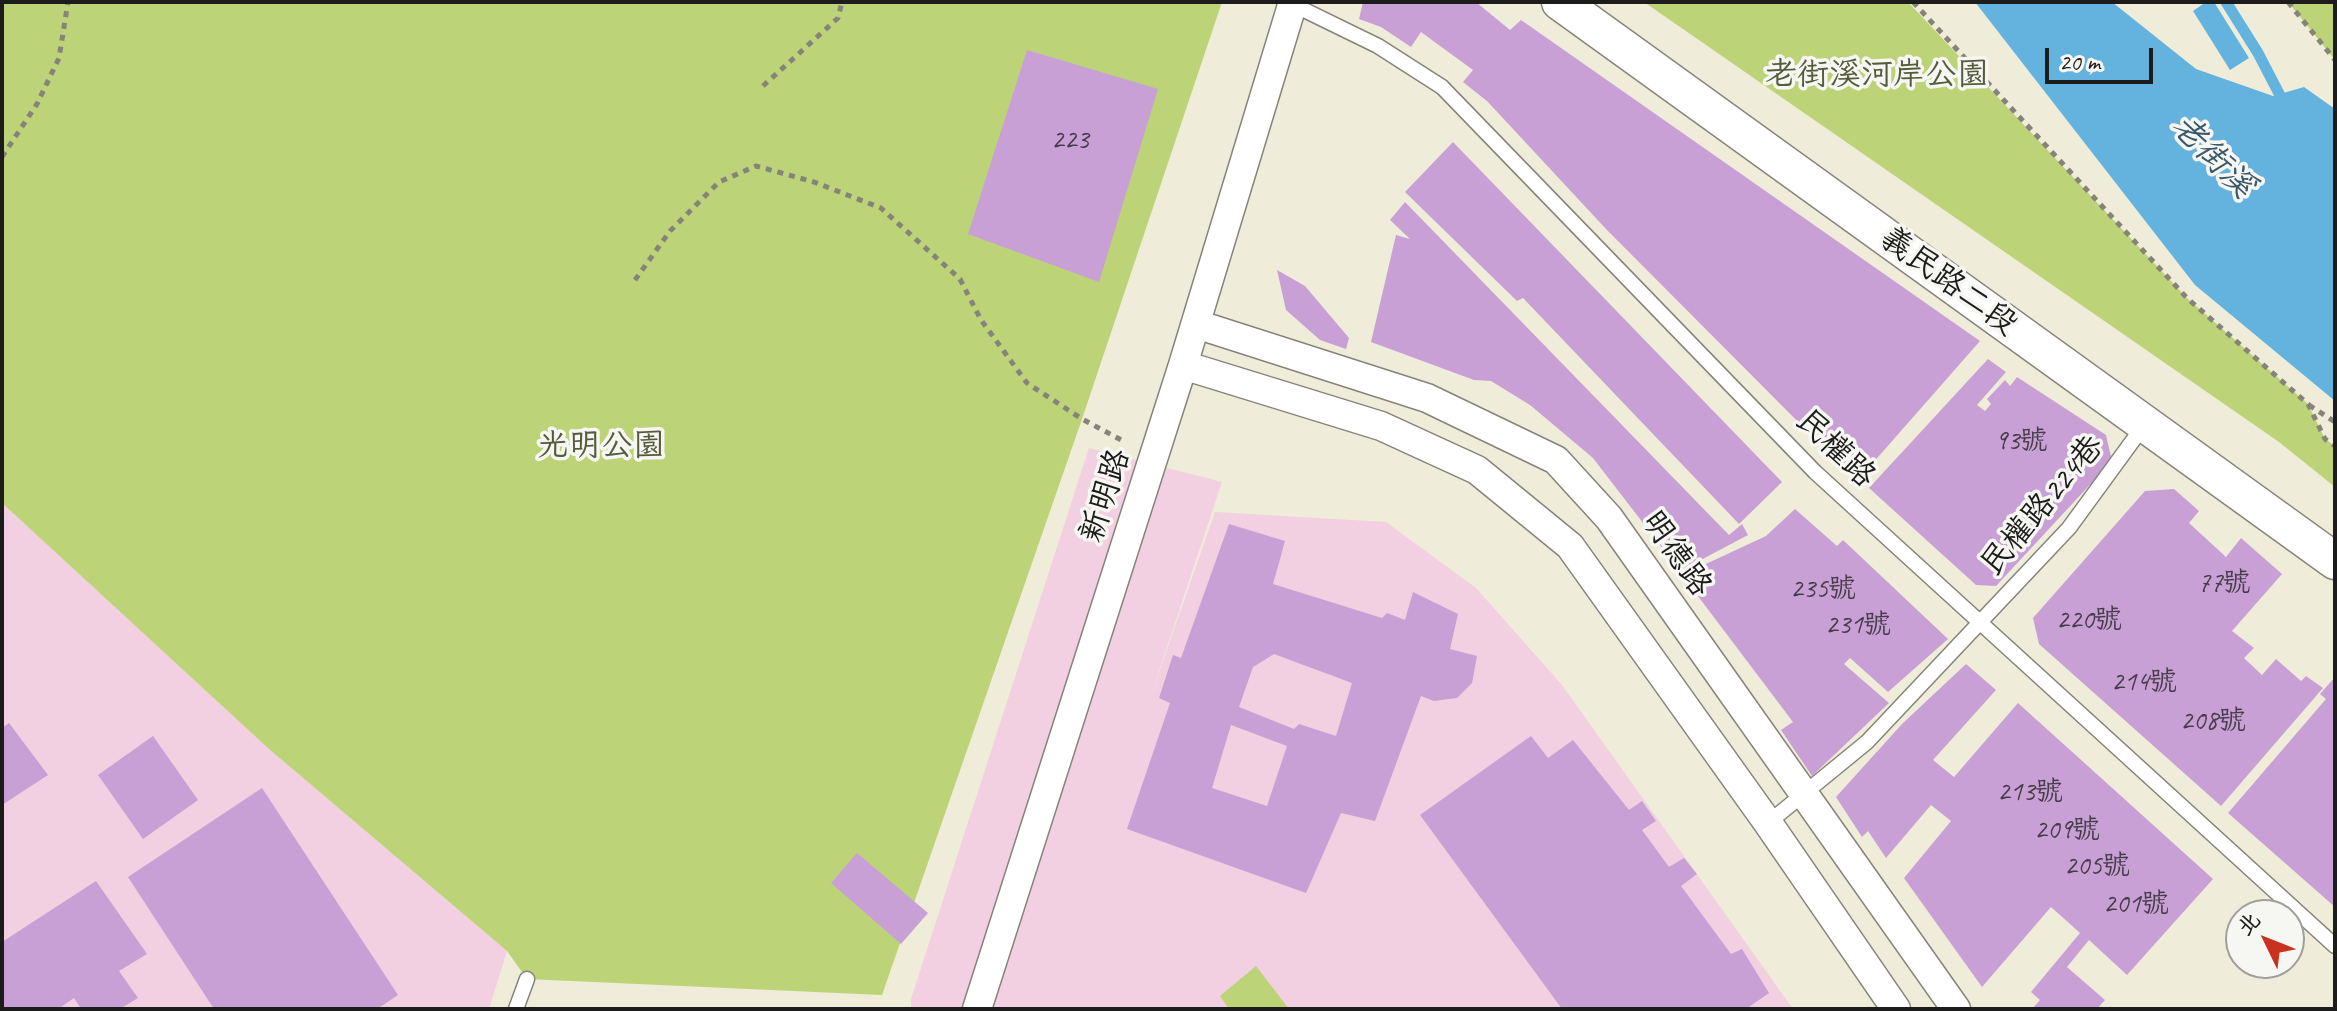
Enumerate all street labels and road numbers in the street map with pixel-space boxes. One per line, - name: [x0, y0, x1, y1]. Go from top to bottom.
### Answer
- street label: 義民路二段: [1872, 219, 2024, 345]
- street label: 民權路: [1787, 402, 1883, 496]
- street label: 民權路224巷: [1973, 428, 2113, 584]
- street label: 新明路: [1073, 444, 1139, 548]
- street label: 明德路: [1633, 504, 1719, 604]

